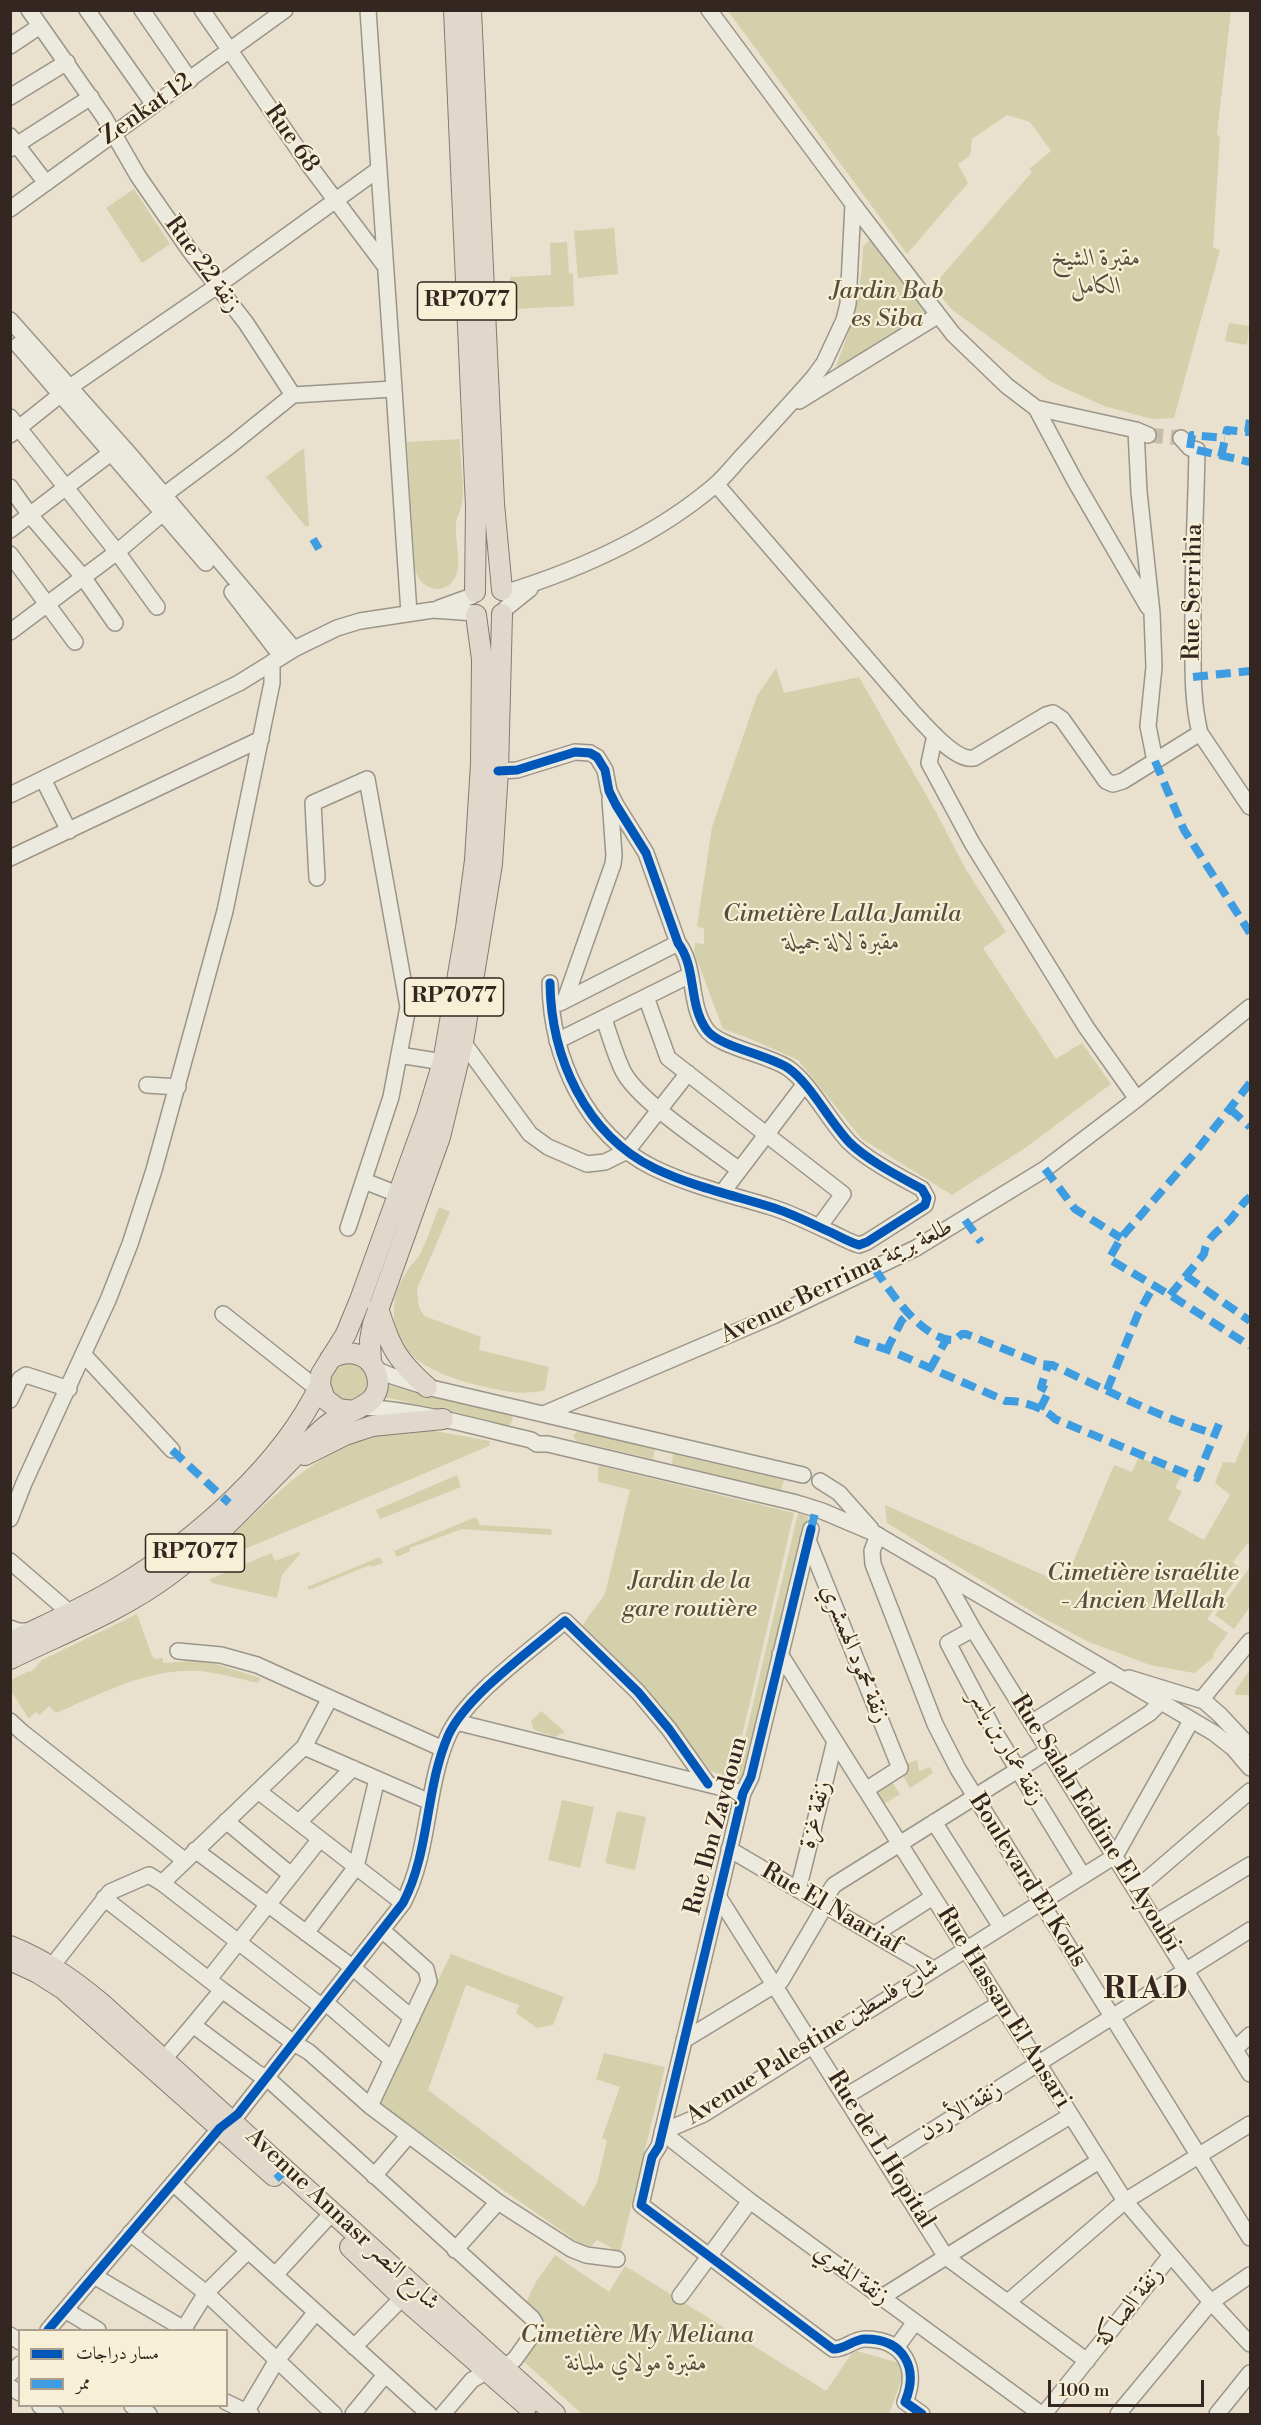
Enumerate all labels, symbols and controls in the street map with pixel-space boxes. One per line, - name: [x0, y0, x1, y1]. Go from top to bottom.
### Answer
- street label: Zenkat 12: [96, 68, 198, 152]
- street label: Rue 68: [257, 99, 325, 179]
- street label: Rue 22 زنقة: [157, 211, 247, 319]
- park label: مقبرة الشيخ الكامل: [1051, 245, 1141, 301]
- park label: Jardin Bab es Siba: [831, 278, 943, 334]
- road number: RP7077: [418, 282, 516, 320]
- street label: Rue Serrihia: [1178, 523, 1210, 661]
- park label: Cimetière Lalla Jamila مقبرة لالة جميلة: [723, 901, 961, 957]
- road number: RP7077: [404, 978, 504, 1016]
- street label: Avenue Berrima طلعة بريمة: [716, 1213, 958, 1351]
- road number: RP7077: [146, 1534, 244, 1572]
- park label: Cimetière israélite - Ancien Mellah: [1047, 1560, 1239, 1616]
- park label: Jardin de la gare routière: [623, 1568, 757, 1624]
- street label: زنقة محمود الهمشري: [813, 1580, 895, 1728]
- street label: زنقة عمار بن ياسر: [961, 1685, 1051, 1811]
- street label: Rue Salah Eddine El Ayoubi: [1004, 1690, 1186, 1958]
- street label: Rue Ibn Zaydoun: [679, 1734, 755, 1918]
- street label: زنقة غزة: [794, 1778, 838, 1852]
- street label: Boulevard El Kods: [962, 1789, 1092, 1973]
- street label: Rue El Naariaf: [756, 1857, 906, 1961]
- street label: Rue Hassan El Ansari: [929, 1902, 1077, 2114]
- street label: Avenue Palestine شارع فلسطين: [681, 1952, 945, 2132]
- district label: RIAD: [1103, 1973, 1189, 2009]
- street label: Rue de L Hopital: [820, 2066, 940, 2234]
- street label: زنقة الأردن: [914, 2075, 1008, 2149]
- street label: Avenue Annasr شارع النصر: [239, 2123, 445, 2317]
- street label: زنقة المقري: [807, 2238, 895, 2312]
- street label: زنقة الصاكة: [1090, 2261, 1170, 2353]
- park label: Cimetière My Meliana مقبرة مولاي مليانة: [520, 2322, 754, 2378]
- legend: [18, 2329, 228, 2407]
- text: مسار دراجات: [76, 2342, 159, 2365]
- scale bar: [1051, 2368, 1207, 2406]
- text: ممر: [76, 2372, 90, 2395]
- text: 100 m: [1059, 2379, 1110, 2402]

